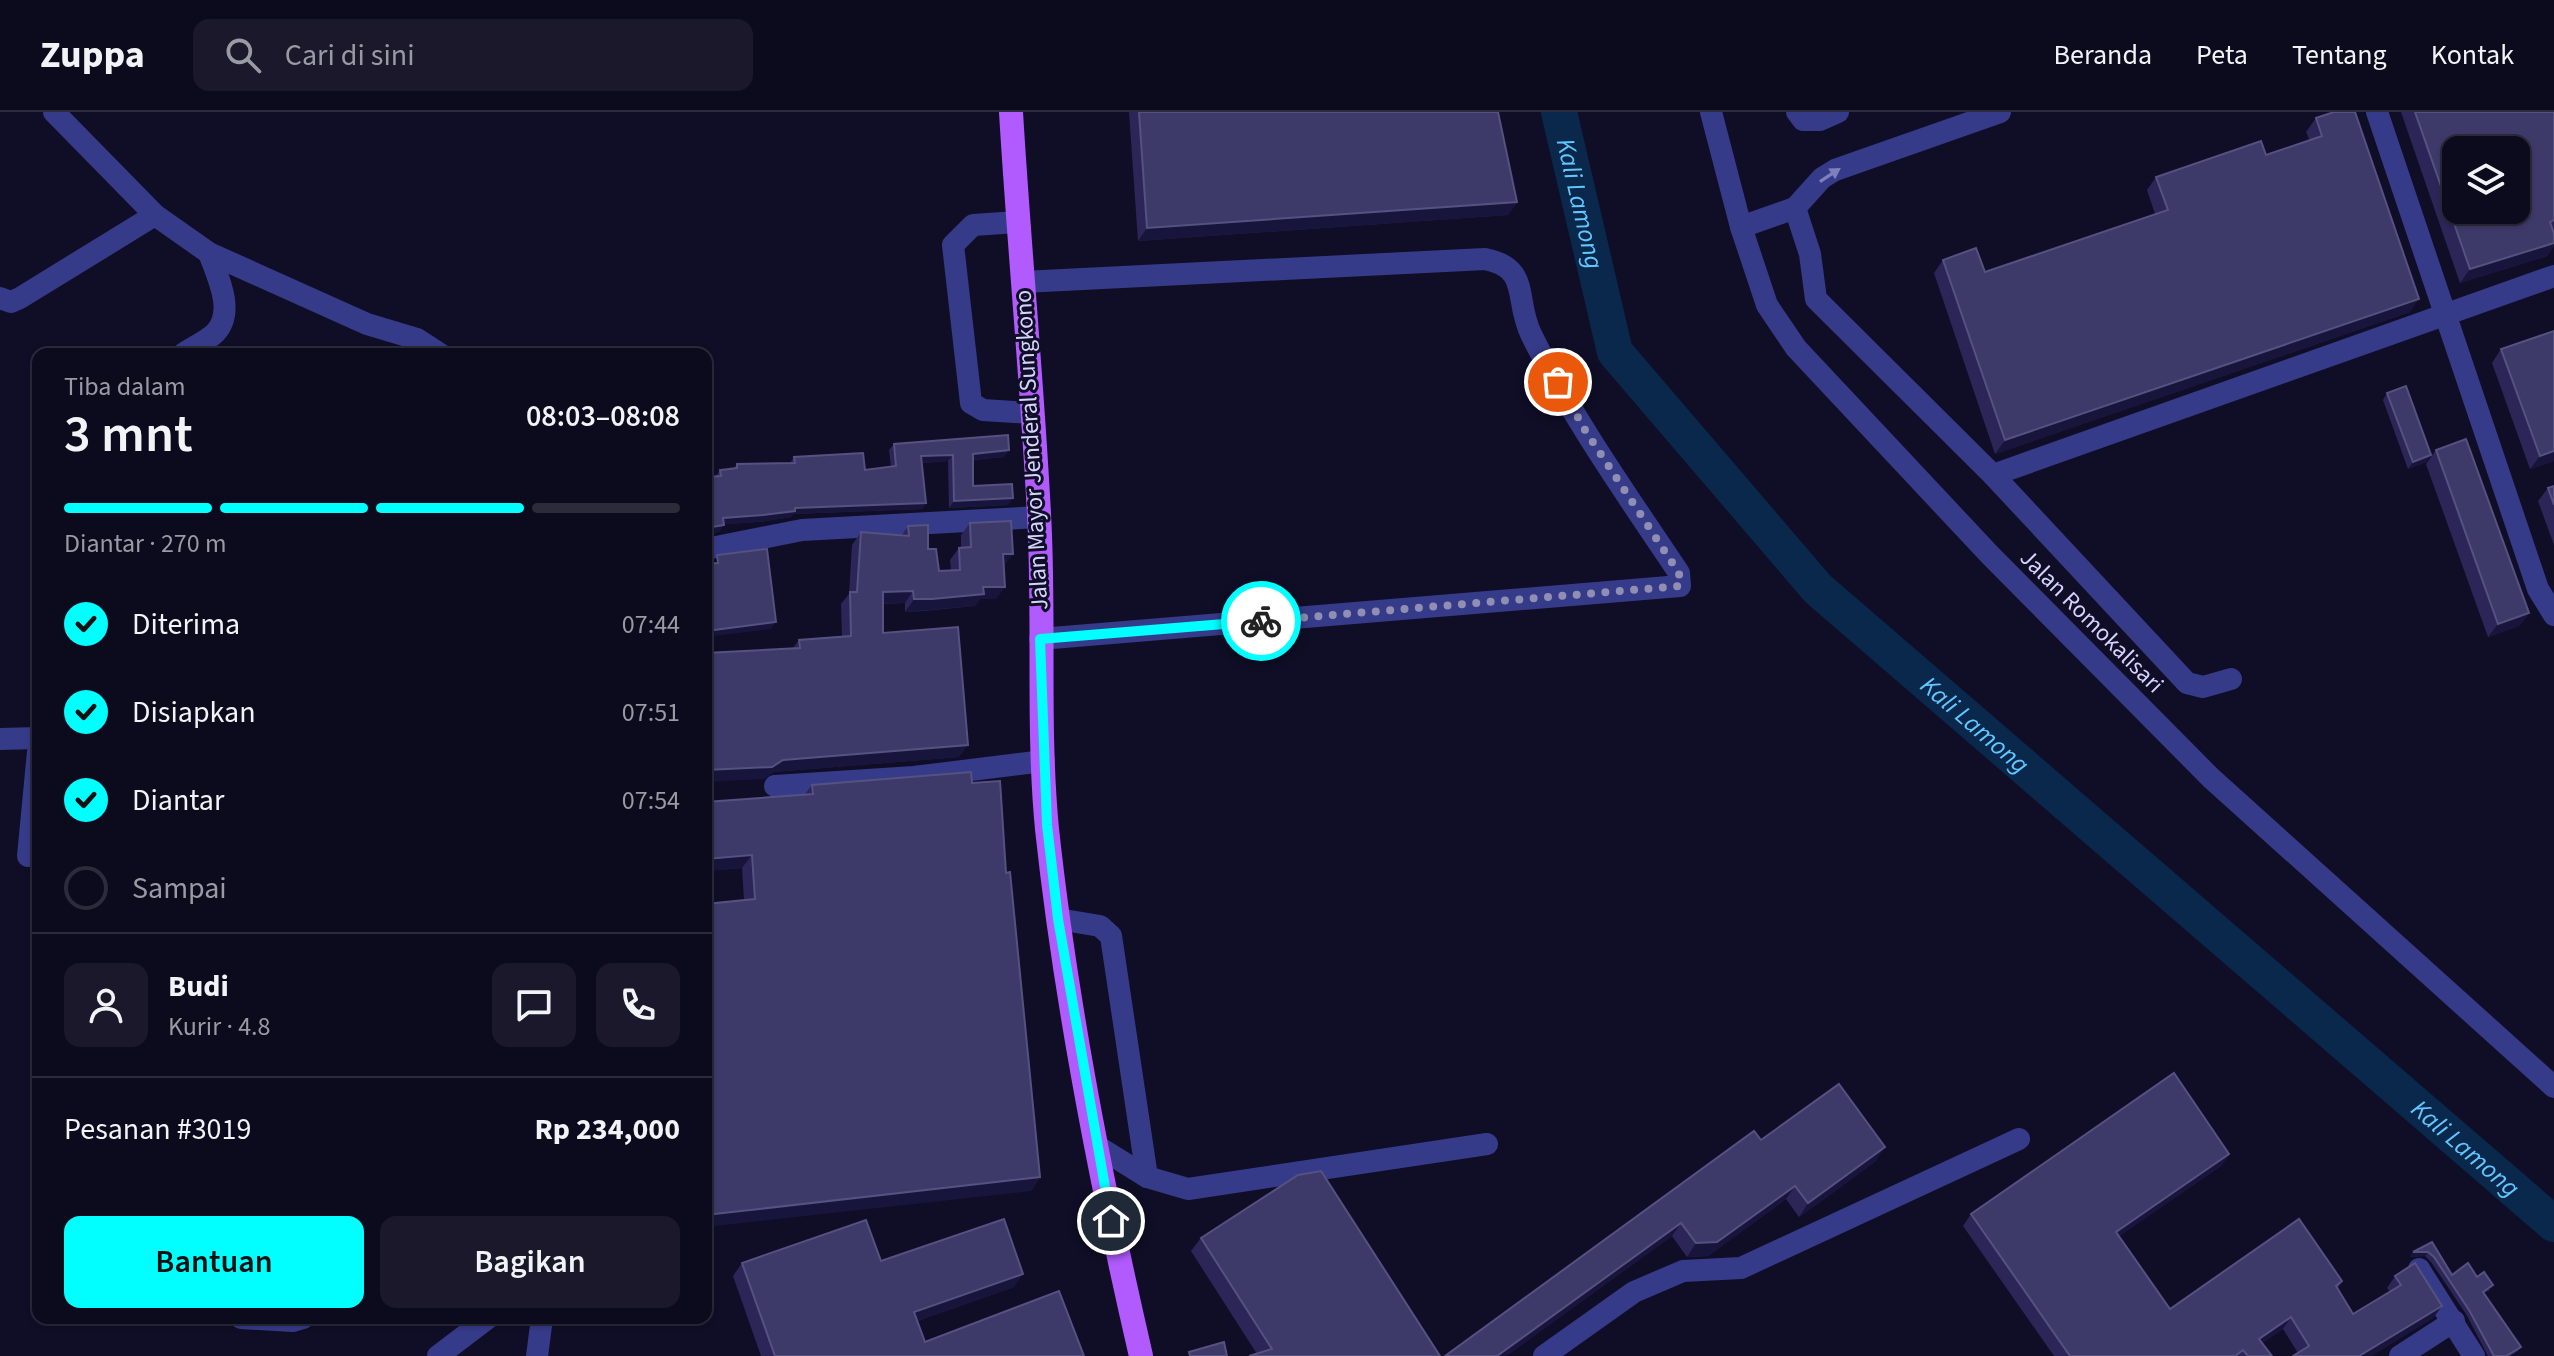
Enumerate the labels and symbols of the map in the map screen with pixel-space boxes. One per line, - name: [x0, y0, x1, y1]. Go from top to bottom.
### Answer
- water label: Kali Lamong: [1547, 135, 1613, 273]
- one-way arrow: [1820, 168, 1841, 183]
- street label: Jalan Mayor Jenderal Sungkono: [1006, 289, 1057, 611]
- pin: [1524, 348, 1592, 416]
- street label: Jalan Romokalisari: [2012, 541, 2172, 701]
- courier: [1221, 581, 1301, 661]
- water label: Kali Lamong: [1912, 667, 2037, 782]
- water label: Kali Lamong: [2403, 1091, 2528, 1206]
- pin: [1077, 1187, 1145, 1255]

